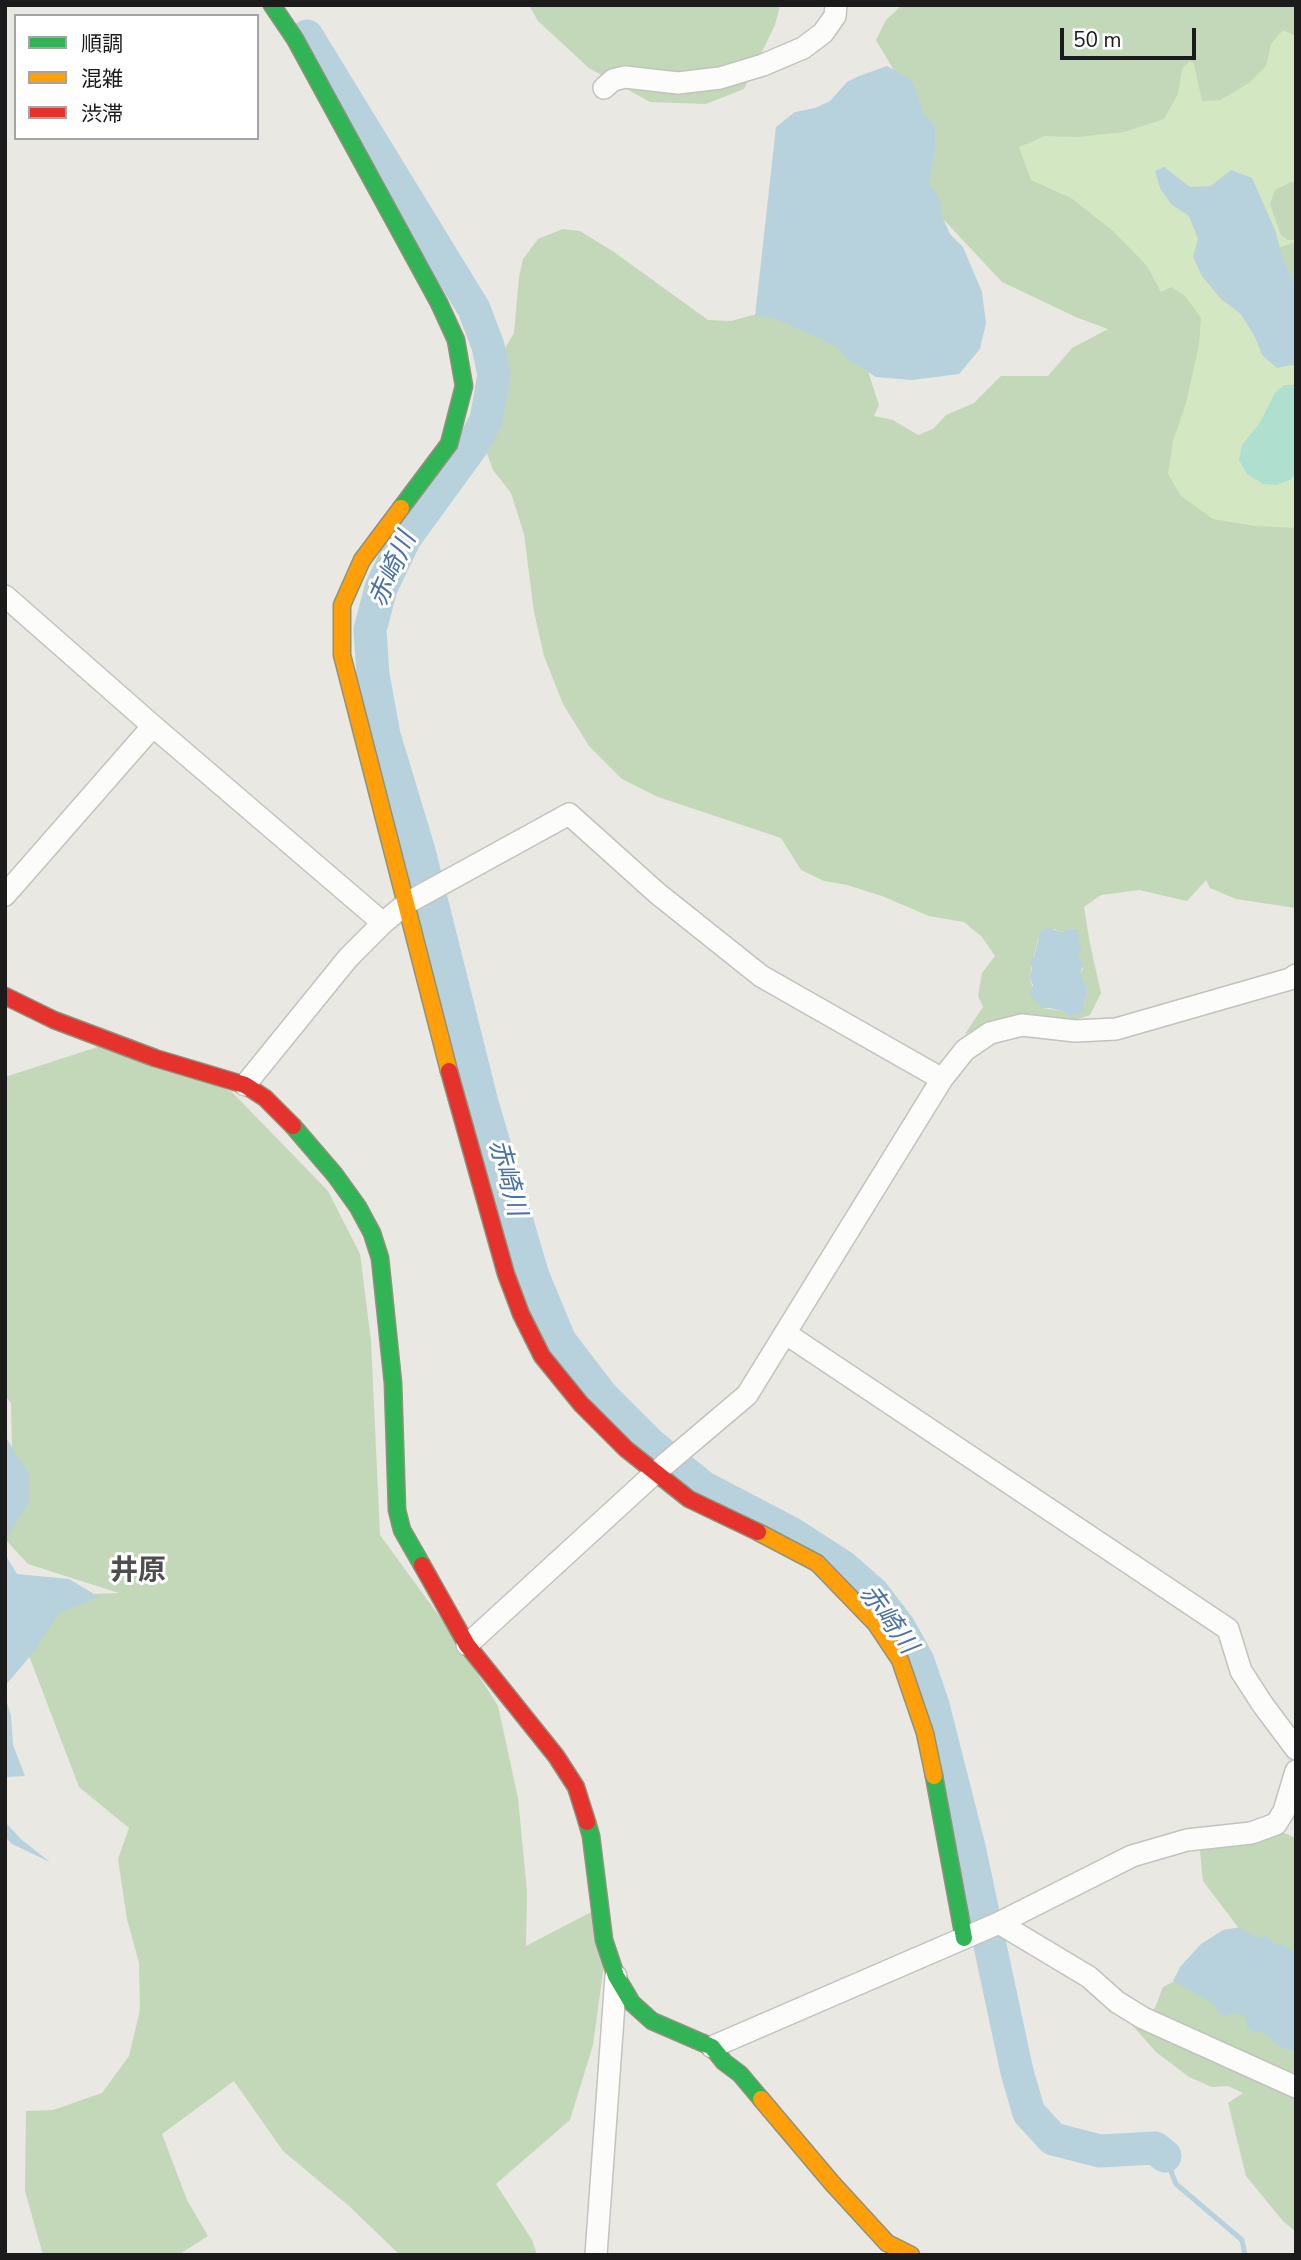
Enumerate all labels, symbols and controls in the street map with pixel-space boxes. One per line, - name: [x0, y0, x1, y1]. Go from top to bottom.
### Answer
- legend: [14, 14, 259, 140]
- scale bar: [1063, 14, 1200, 58]
- text: 50 m: [1073, 26, 1122, 54]
- text: 順調: [81, 30, 123, 58]
- text: 混雑: [81, 65, 123, 93]
- text: 渋滞: [81, 100, 123, 128]
- water label: 赤崎川: [364, 528, 424, 612]
- water label: 赤崎川: [481, 1136, 531, 1220]
- district label: 井原: [110, 1555, 166, 1589]
- water label: 赤崎川: [851, 1579, 923, 1661]

